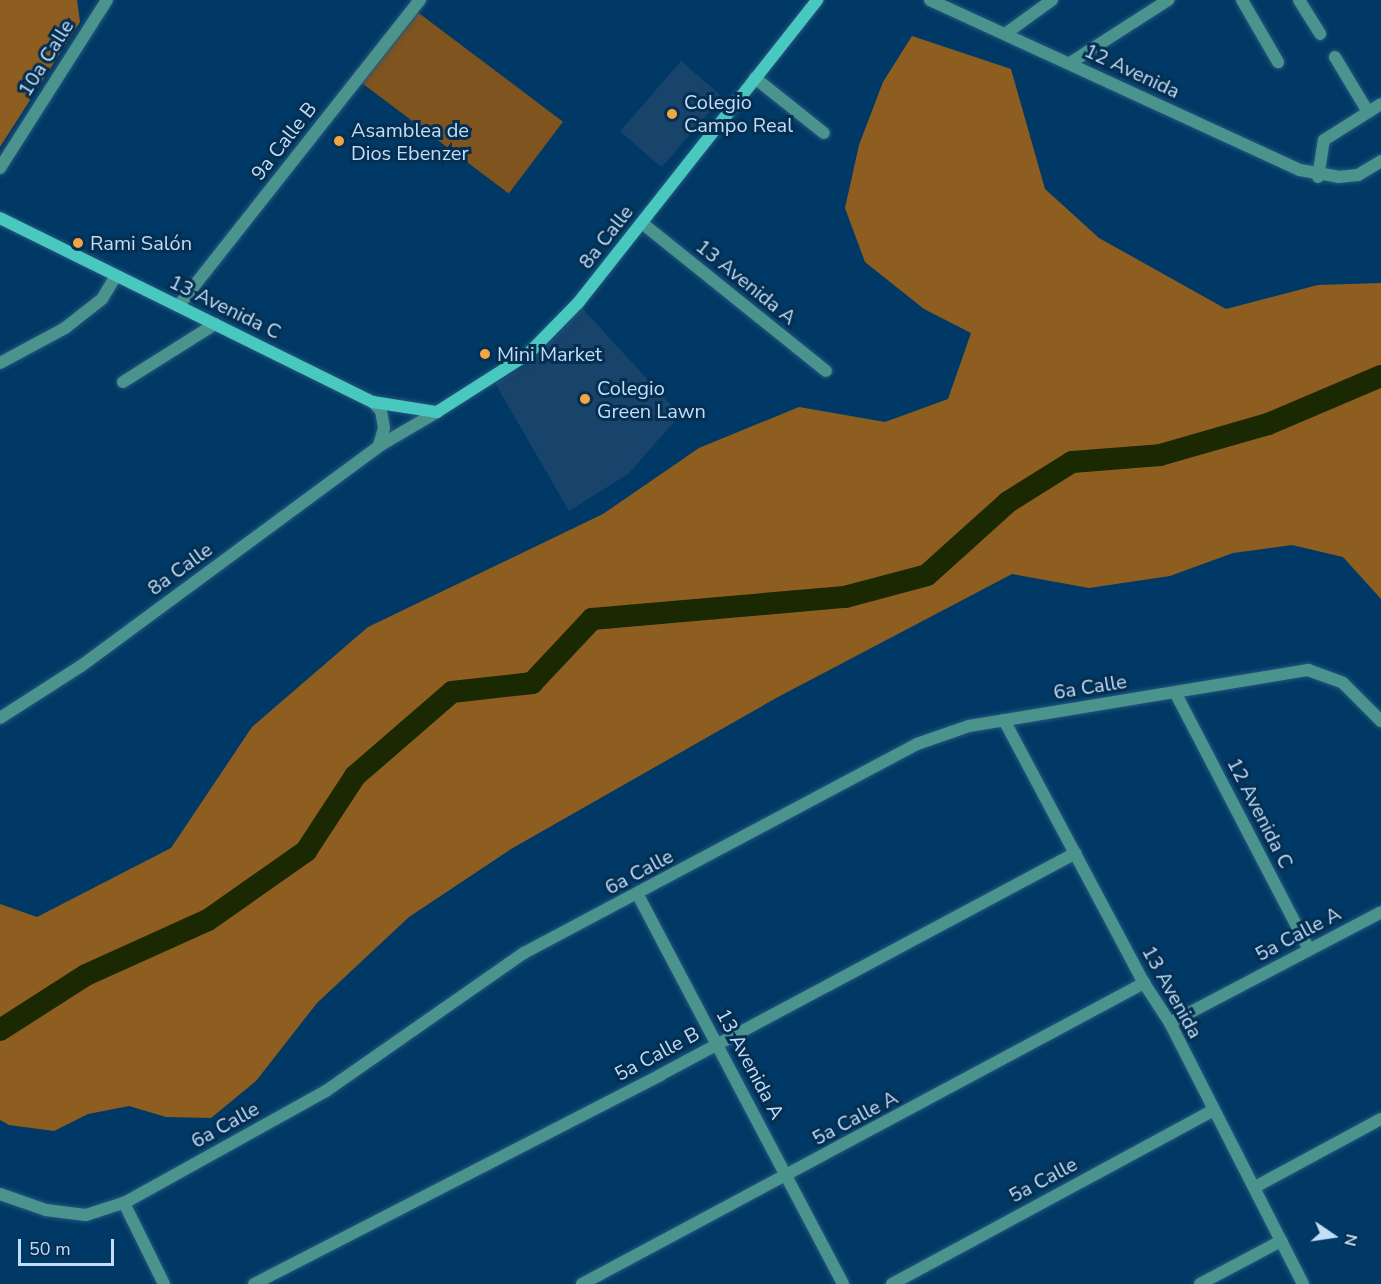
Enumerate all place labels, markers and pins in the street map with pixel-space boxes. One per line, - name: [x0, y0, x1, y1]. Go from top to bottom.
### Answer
- place label: Colegio Campo Real: [684, 90, 793, 137]
- marker: Colegio Campo Real: [665, 107, 679, 121]
- place label: Asamblea de Dios Ebenzer: [351, 118, 469, 165]
- marker: Asamblea de Dios Ebenzer: [332, 134, 346, 148]
- place label: Rami Salón: [90, 231, 192, 255]
- marker: Rami Salón: [71, 236, 85, 250]
- place label: Mini Market: [497, 342, 602, 366]
- marker: Mini Market: [478, 347, 492, 361]
- place label: Colegio Green Lawn: [597, 376, 706, 423]
- marker: Colegio Green Lawn: [578, 392, 592, 406]

